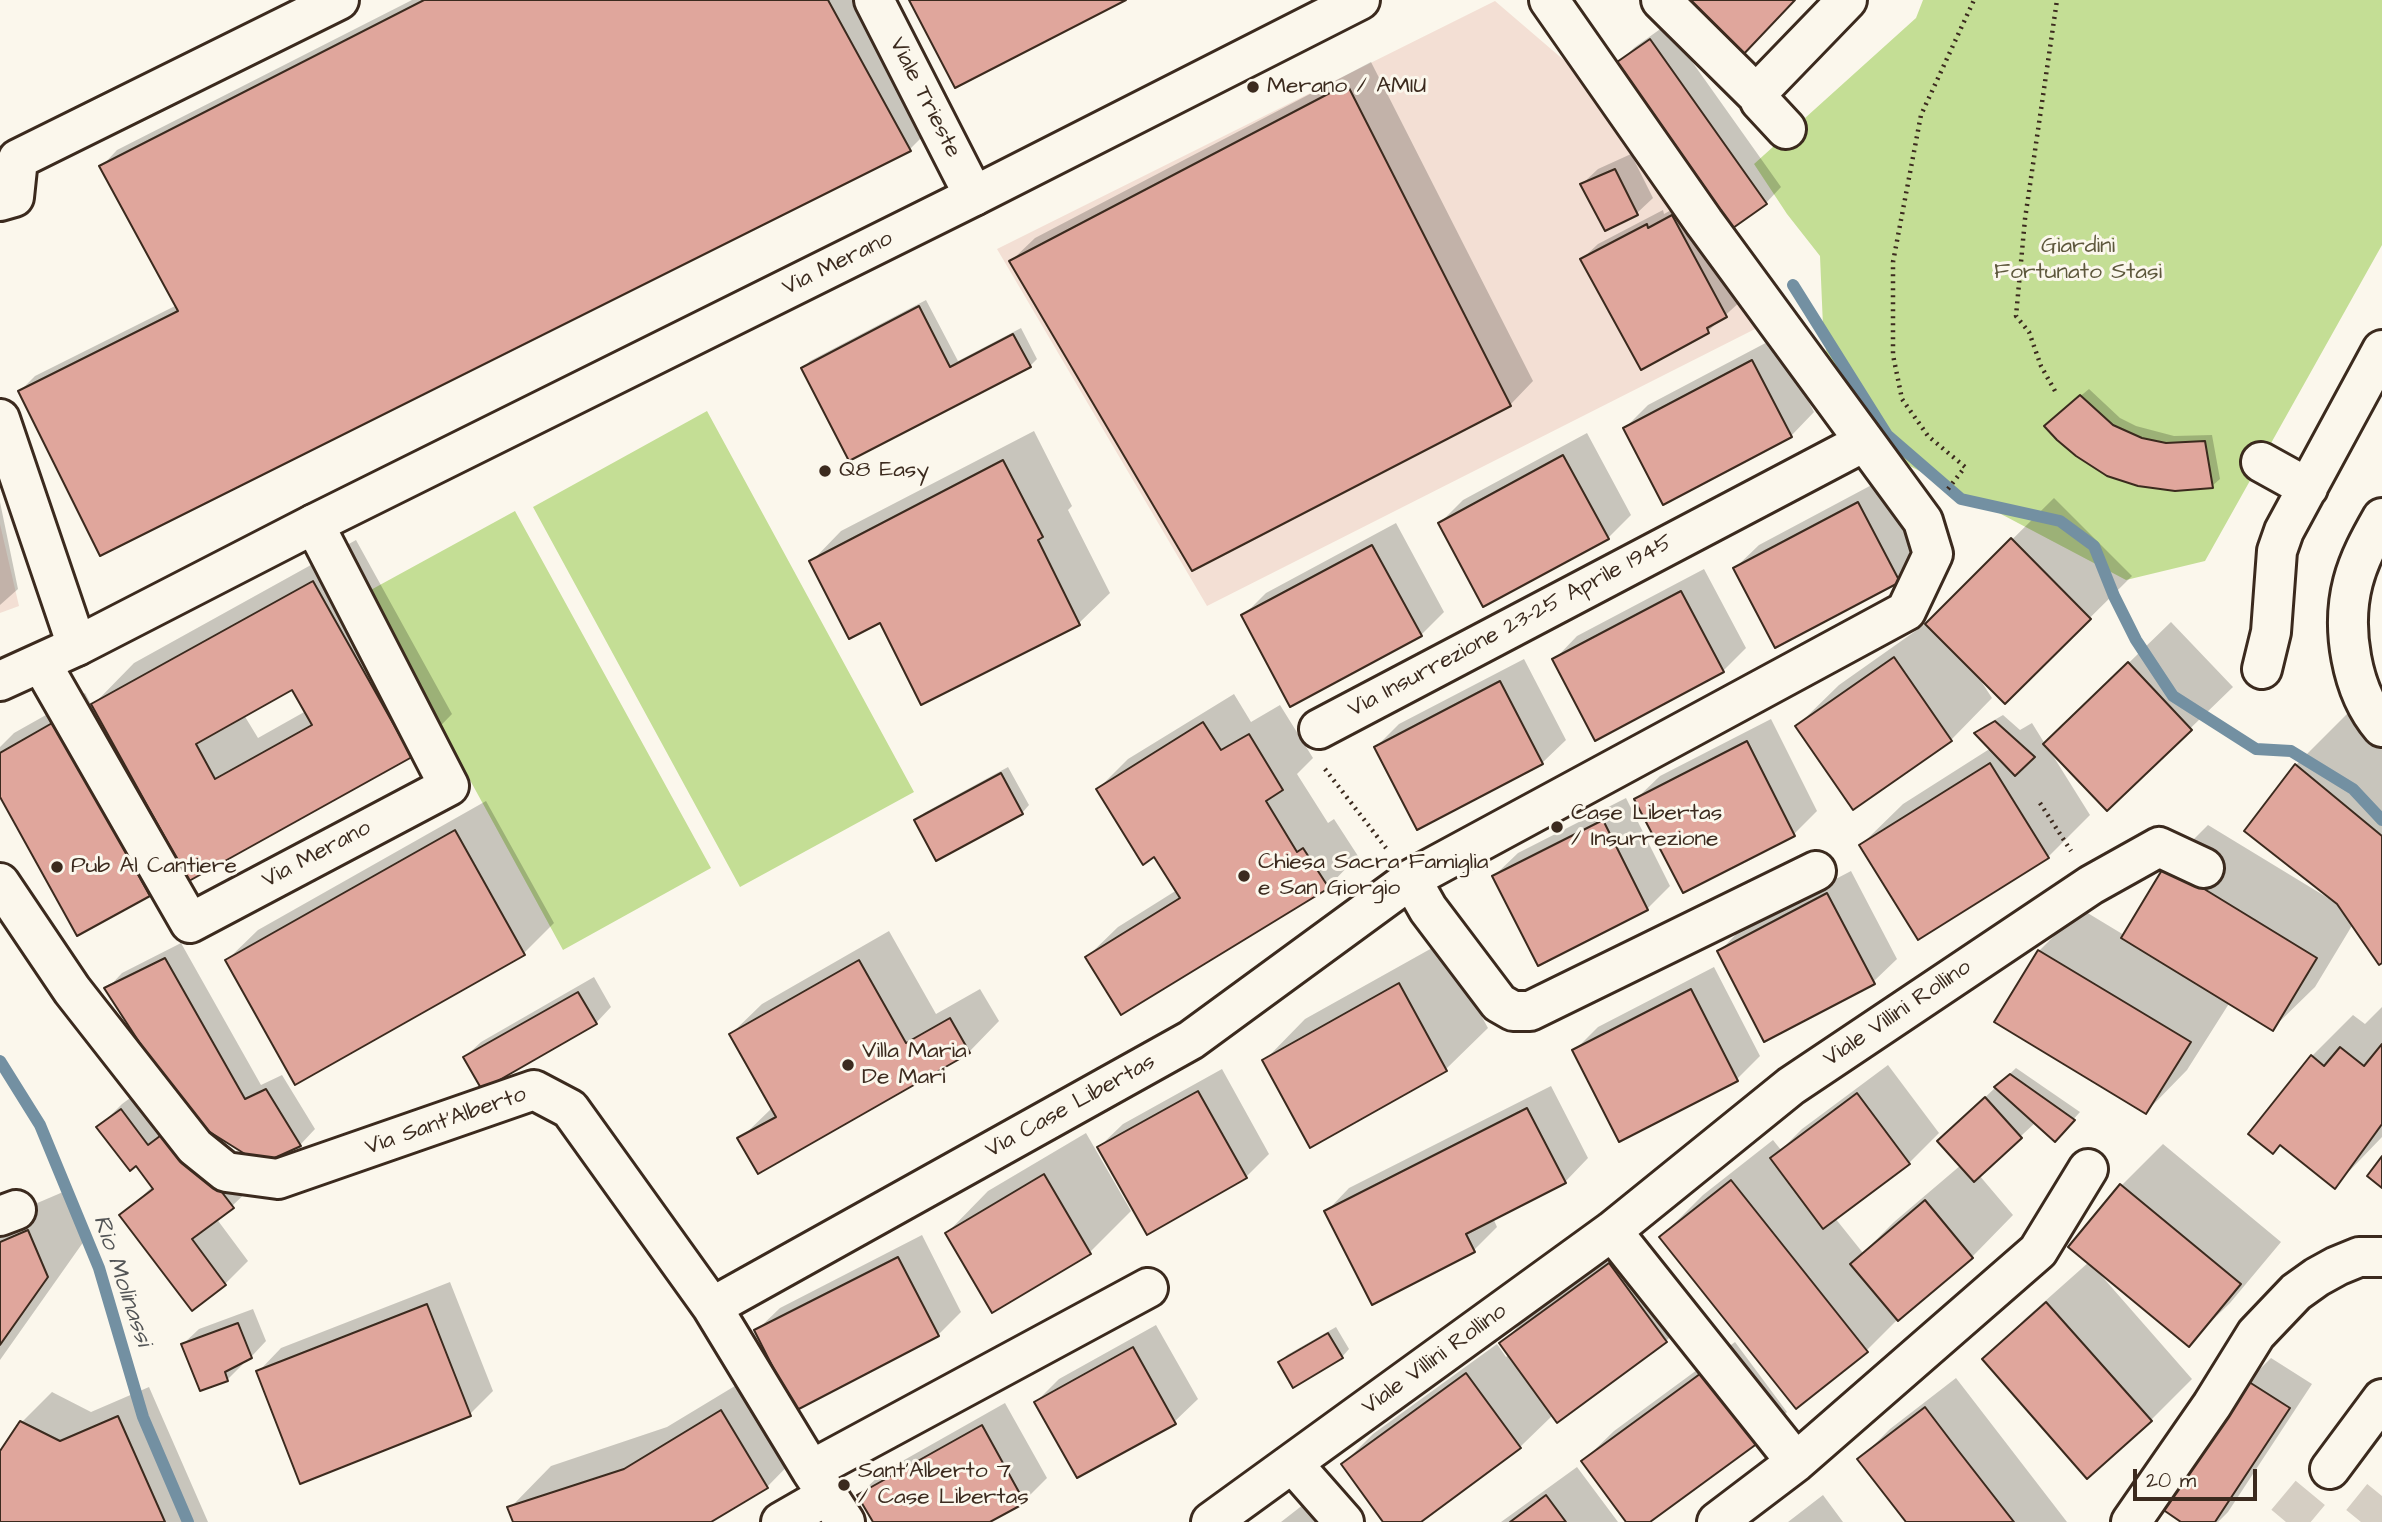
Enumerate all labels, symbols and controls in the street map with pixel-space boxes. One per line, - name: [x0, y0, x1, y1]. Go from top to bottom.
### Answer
- street label: Viale Trieste: [882, 33, 966, 163]
- place label: Merano / AMIU: [1267, 73, 1426, 101]
- marker: Merano / AMIU: [1245, 79, 1261, 95]
- street label: Via Merano: [778, 225, 898, 303]
- park label: Giardini Fortunato Stasi: [1994, 233, 2162, 287]
- place label: Q8 Easy: [839, 457, 929, 485]
- marker: Q8 Easy: [817, 463, 833, 479]
- street label: Via Insurrezione 23-25 Aprile 1945: [1344, 530, 1678, 724]
- place label: Case Libertas / Insurrezione: [1571, 800, 1722, 854]
- street label: Via Merano: [258, 815, 376, 895]
- marker: Case Libertas / Insurrezione: [1549, 819, 1565, 835]
- place label: Chiesa Sacra Famiglia e San Giorgio: [1258, 849, 1488, 903]
- place label: Pub Al Cantiere: [71, 853, 237, 881]
- marker: Pub Al Cantiere: [49, 859, 65, 875]
- marker: Chiesa Sacra Famiglia e San Giorgio: [1236, 868, 1252, 884]
- street label: Viale Villini Rollino: [1819, 954, 1977, 1074]
- place label: Villa Maria De Mari: [862, 1038, 967, 1092]
- street label: Via Case Libertas: [981, 1049, 1161, 1165]
- marker: Villa Maria De Mari: [840, 1057, 856, 1073]
- street label: Via Sant'Alberto: [362, 1082, 530, 1162]
- water label: Rio Molinassi: [85, 1212, 157, 1350]
- street label: Viale Villini Rollino: [1357, 1298, 1513, 1422]
- scale bar: [2137, 1456, 2261, 1500]
- place label: Sant'Alberto 7 / Case Libertas: [858, 1458, 1029, 1512]
- text: 20 m: [2146, 1466, 2196, 1495]
- marker: Sant'Alberto 7 / Case Libertas: [836, 1477, 852, 1493]

